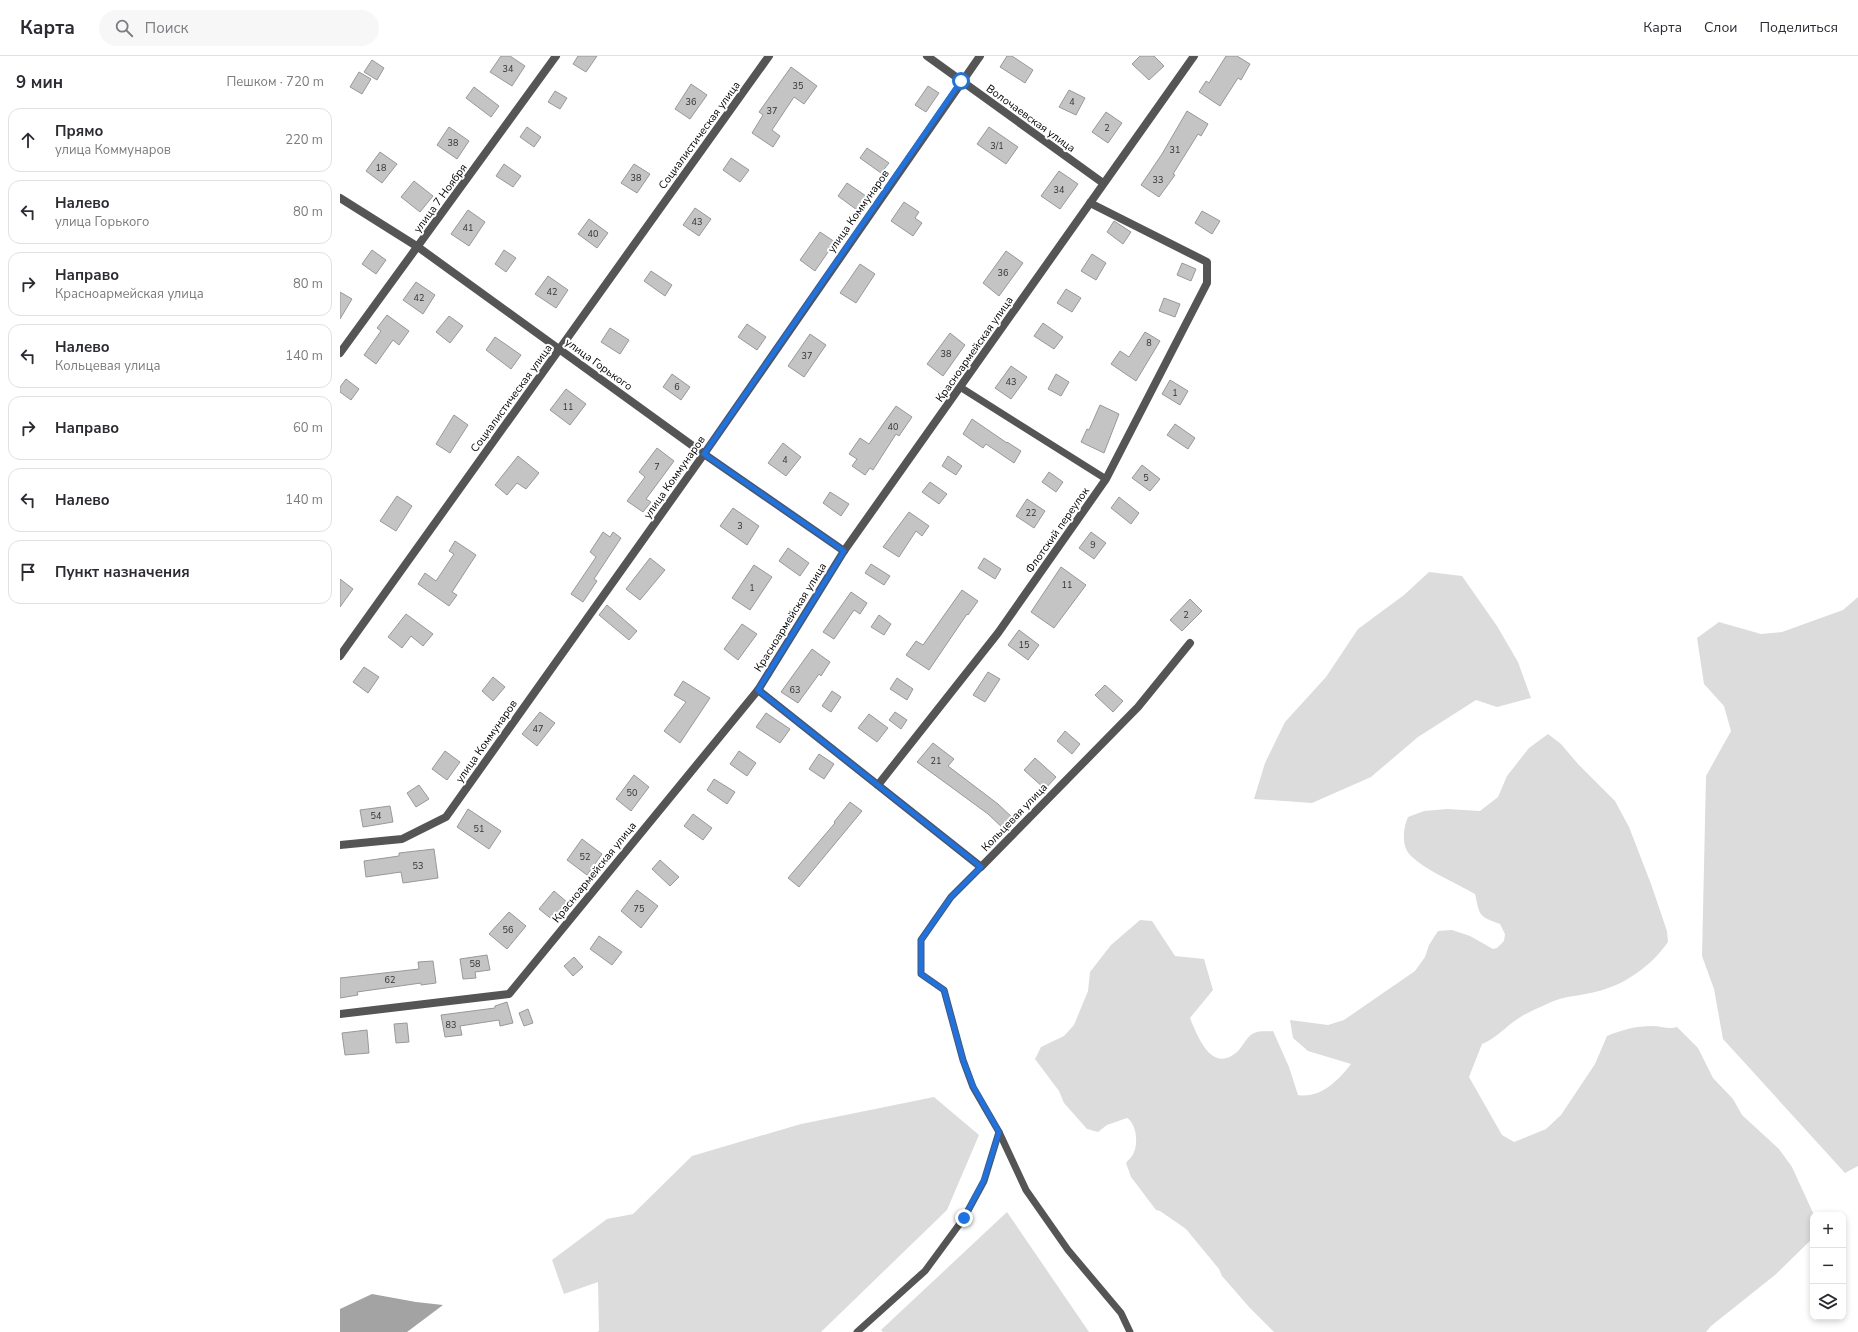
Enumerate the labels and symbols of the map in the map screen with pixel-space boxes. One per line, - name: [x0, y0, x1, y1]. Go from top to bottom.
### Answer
- house number: 34: [503, 63, 514, 75]
- route start: [952, 72, 970, 90]
- street label: Социалистическая улица: [655, 78, 744, 192]
- house number: 35: [793, 80, 803, 92]
- street label: Волочаевская улица: [983, 81, 1078, 156]
- house number: 36: [686, 96, 696, 108]
- house number: 4: [1069, 96, 1075, 108]
- house number: 37: [767, 105, 777, 117]
- house number: 2: [1104, 122, 1110, 134]
- house number: 38: [448, 137, 458, 149]
- house number: 3/1: [990, 140, 1004, 152]
- house number: 31: [1170, 144, 1180, 156]
- street label: улица 7 Ноября: [410, 161, 471, 236]
- house number: 18: [376, 162, 386, 174]
- street label: улица Коммунаров: [824, 167, 893, 256]
- house number: 38: [631, 172, 641, 184]
- house number: 33: [1153, 174, 1163, 186]
- house number: 34: [1054, 184, 1065, 196]
- house number: 43: [692, 216, 702, 228]
- house number: 41: [463, 222, 473, 234]
- house number: 40: [588, 228, 598, 240]
- house number: 36: [998, 267, 1008, 279]
- house number: 42: [547, 286, 557, 298]
- house number: 42: [414, 292, 424, 304]
- street label: Красноармейская улица: [932, 293, 1017, 405]
- street label: улица Горького: [562, 335, 635, 394]
- house number: 8: [1146, 337, 1152, 349]
- street label: Социалистическая улица: [467, 341, 556, 455]
- house number: 38: [941, 348, 951, 360]
- house number: 37: [802, 350, 812, 362]
- house number: 43: [1006, 376, 1016, 388]
- house number: 6: [674, 381, 680, 393]
- house number: 1: [1172, 387, 1178, 399]
- house number: 11: [563, 401, 573, 413]
- house number: 40: [888, 421, 898, 433]
- street label: улица Коммунаров: [640, 433, 709, 522]
- house number: 4: [782, 454, 788, 466]
- house number: 7: [654, 461, 660, 473]
- house number: 5: [1143, 472, 1149, 484]
- street label: Флотский переулок: [1022, 484, 1093, 576]
- house number: 22: [1026, 507, 1036, 519]
- house number: 3: [737, 520, 743, 532]
- house number: 9: [1090, 539, 1096, 551]
- street label: Красноармейская улица: [751, 560, 830, 675]
- house number: 11: [1062, 579, 1072, 591]
- house number: 1: [749, 582, 755, 594]
- house number: 2: [1183, 609, 1189, 621]
- house number: 15: [1019, 639, 1029, 651]
- house number: 63: [790, 684, 800, 696]
- street label: улица Коммунаров: [452, 697, 521, 786]
- house number: 47: [533, 723, 543, 735]
- house number: 21: [931, 755, 941, 767]
- street label: Кольцевая улица: [978, 780, 1051, 855]
- house number: 50: [627, 787, 637, 799]
- house number: 54: [371, 810, 382, 822]
- street label: Красноармейская улица: [549, 819, 640, 926]
- house number: 51: [474, 823, 484, 835]
- house number: 52: [580, 851, 590, 863]
- house number: 53: [413, 860, 423, 872]
- house number: 75: [634, 903, 644, 915]
- house number: 56: [503, 924, 513, 936]
- house number: 58: [470, 958, 480, 970]
- house number: 62: [385, 974, 395, 986]
- house number: 83: [446, 1019, 456, 1031]
- route end: [955, 1209, 973, 1227]

